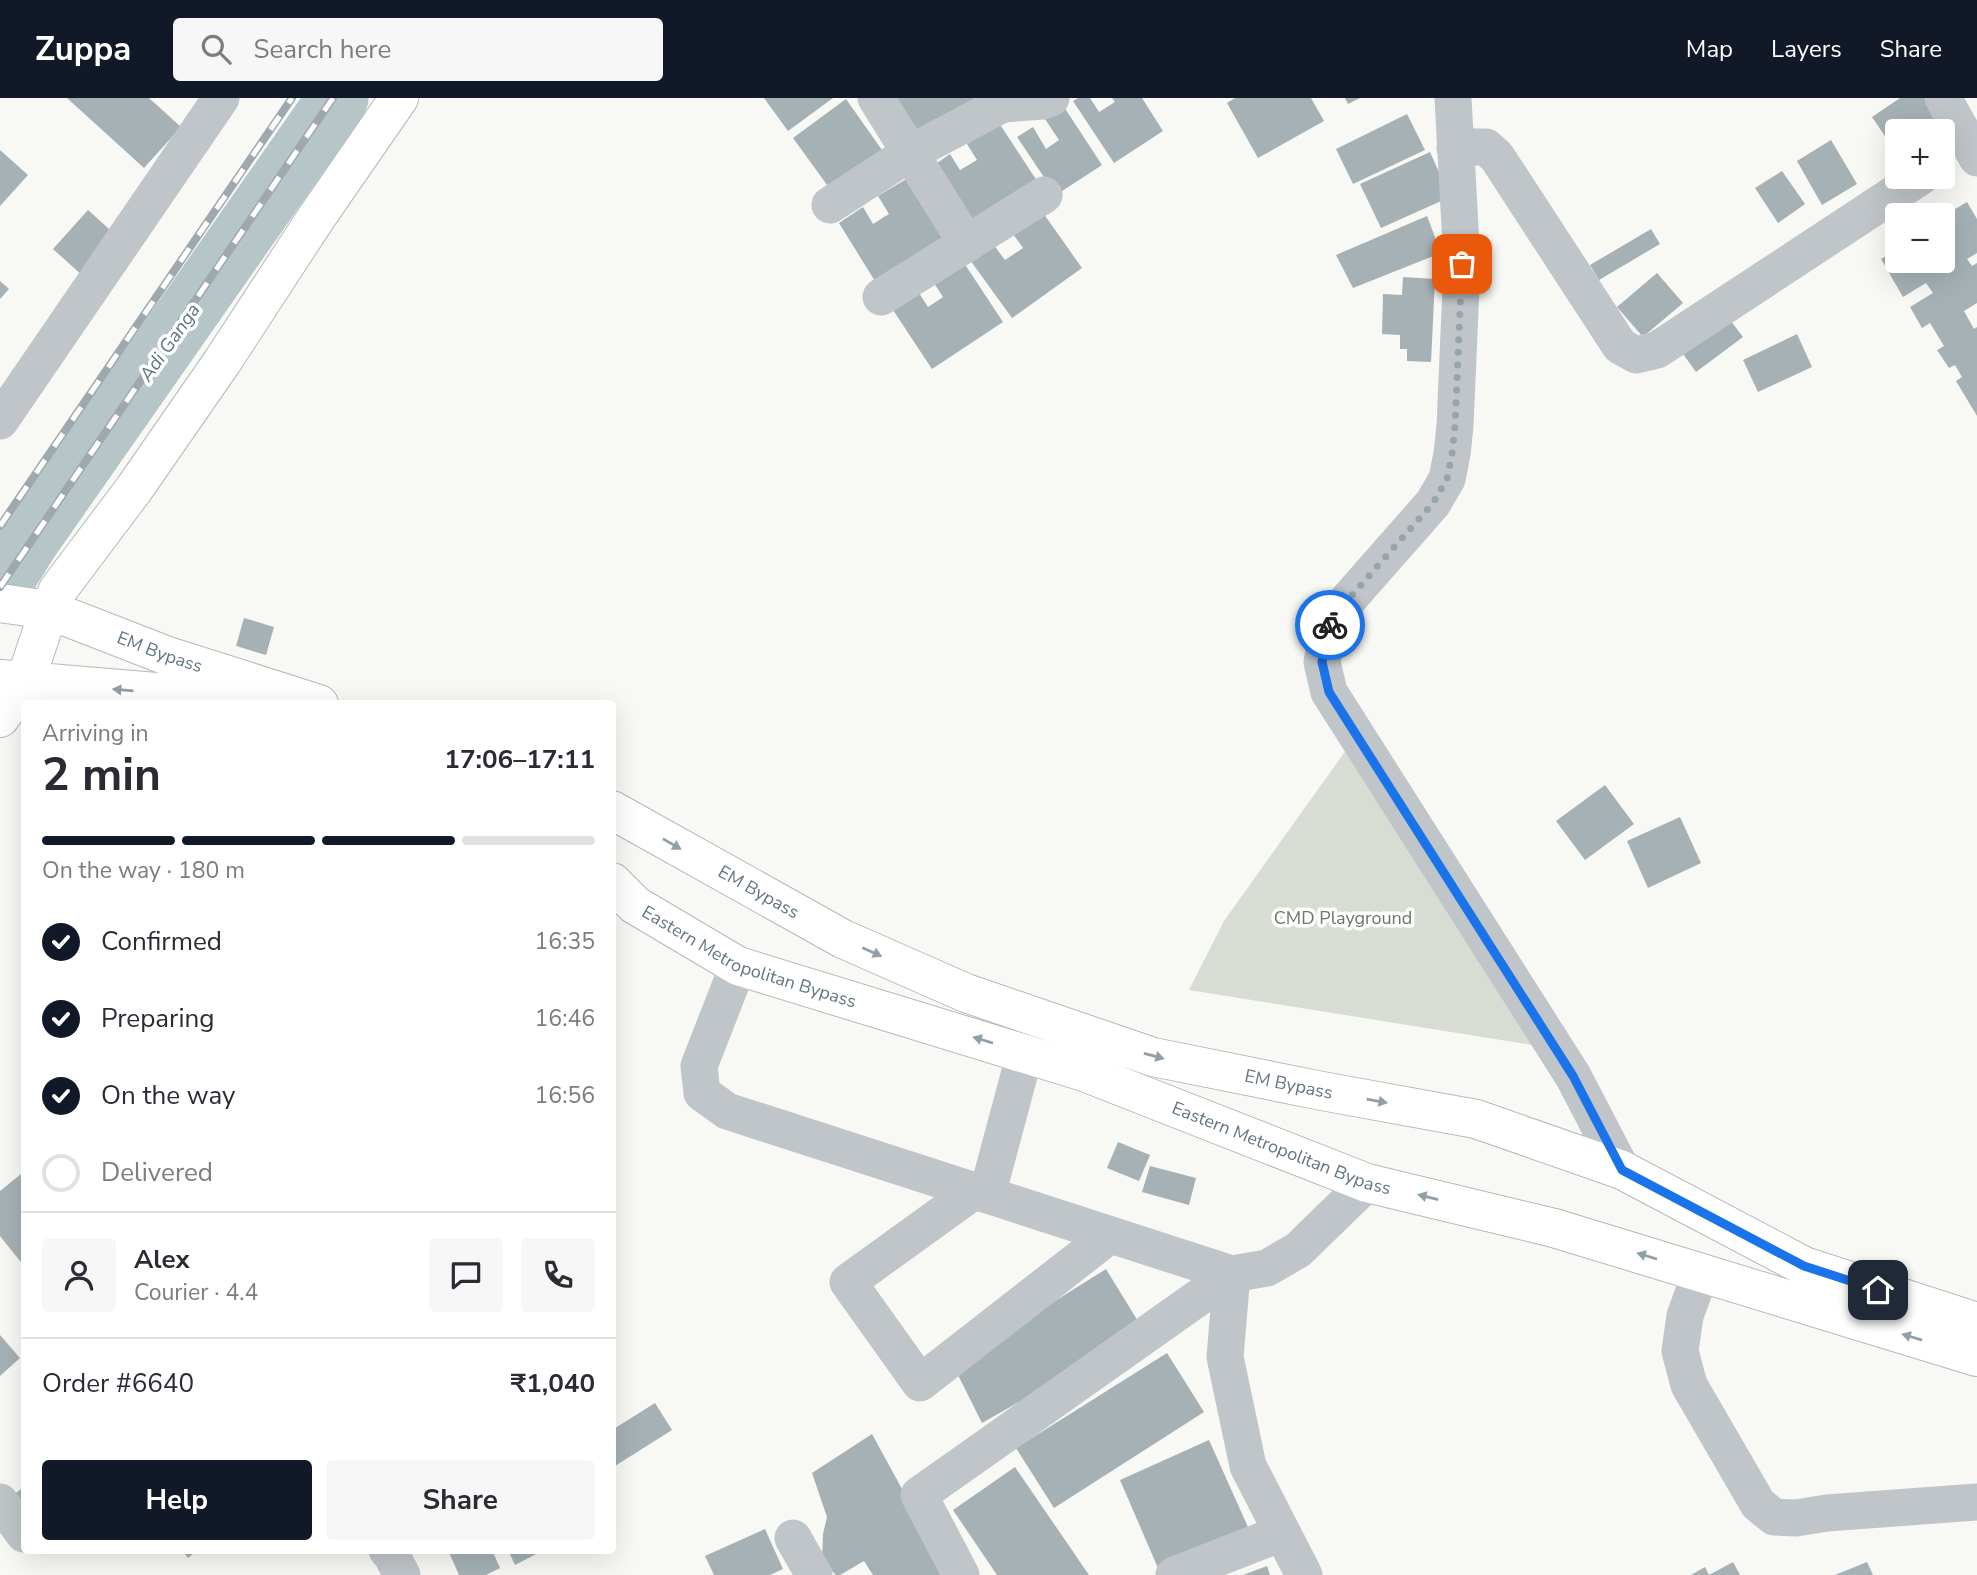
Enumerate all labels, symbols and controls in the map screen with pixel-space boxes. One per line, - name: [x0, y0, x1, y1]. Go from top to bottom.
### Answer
- search box: [173, 18, 663, 81]
- text: Zuppa: [35, 27, 131, 72]
- icon: search: [197, 30, 235, 68]
- text: Search here: [253, 32, 391, 67]
- text: Map: [1686, 33, 1733, 65]
- text: Layers: [1771, 33, 1842, 65]
- text: Share: [1880, 33, 1942, 65]
- map controls: [1885, 119, 1955, 273]
- button: +: [1885, 119, 1955, 189]
- button: −: [1885, 203, 1955, 273]
- pin: [1432, 234, 1492, 294]
- icon: bag: [1443, 245, 1481, 283]
- water label: Adi Ganga: [133, 298, 206, 388]
- courier: [1295, 590, 1365, 660]
- icon: bike: [1311, 606, 1349, 644]
- street label: EM Bypass: [113, 626, 206, 678]
- one-way arrow: [111, 684, 133, 695]
- text: Arriving in: [42, 718, 149, 749]
- text: 17:06–17:11: [444, 742, 595, 777]
- text: 2 min: [42, 743, 161, 806]
- one-way arrow: [662, 838, 681, 850]
- text: On the way · 180 m: [42, 855, 245, 886]
- street label: EM Bypass: [714, 860, 804, 924]
- street label: Eastern Metropolitan Bypass: [638, 900, 859, 1014]
- park label: CMD Playground: [1274, 906, 1412, 930]
- icon: check: [42, 923, 80, 961]
- text: Confirmed: [101, 924, 222, 959]
- text: 16:35: [535, 926, 595, 957]
- one-way arrow: [862, 946, 882, 958]
- icon: check: [42, 1000, 80, 1038]
- text: Preparing: [101, 1001, 214, 1036]
- text: 16:46: [535, 1003, 595, 1034]
- one-way arrow: [972, 1035, 993, 1045]
- one-way arrow: [1143, 1051, 1165, 1062]
- street label: EM Bypass: [1243, 1064, 1335, 1105]
- icon: check: [42, 1077, 80, 1115]
- text: On the way: [101, 1078, 235, 1113]
- text: 16:56: [535, 1080, 595, 1111]
- street label: Eastern Metropolitan Bypass: [1168, 1096, 1393, 1200]
- one-way arrow: [1366, 1096, 1388, 1107]
- text: Delivered: [101, 1155, 213, 1190]
- one-way arrow: [1417, 1191, 1439, 1202]
- button: person: [42, 1238, 116, 1312]
- button: chat: [429, 1238, 503, 1312]
- button: phone: [521, 1238, 595, 1312]
- text: Alex: [134, 1242, 190, 1277]
- one-way arrow: [1637, 1251, 1658, 1261]
- pin: [1848, 1260, 1908, 1320]
- icon: home: [1859, 1271, 1897, 1309]
- text: Courier · 4.4: [134, 1277, 258, 1308]
- one-way arrow: [1901, 1332, 1922, 1342]
- text: Order #6640: [42, 1366, 194, 1401]
- text: ₹1,040: [511, 1366, 595, 1401]
- button: Help: [42, 1460, 312, 1540]
- button: Share: [326, 1460, 595, 1540]

